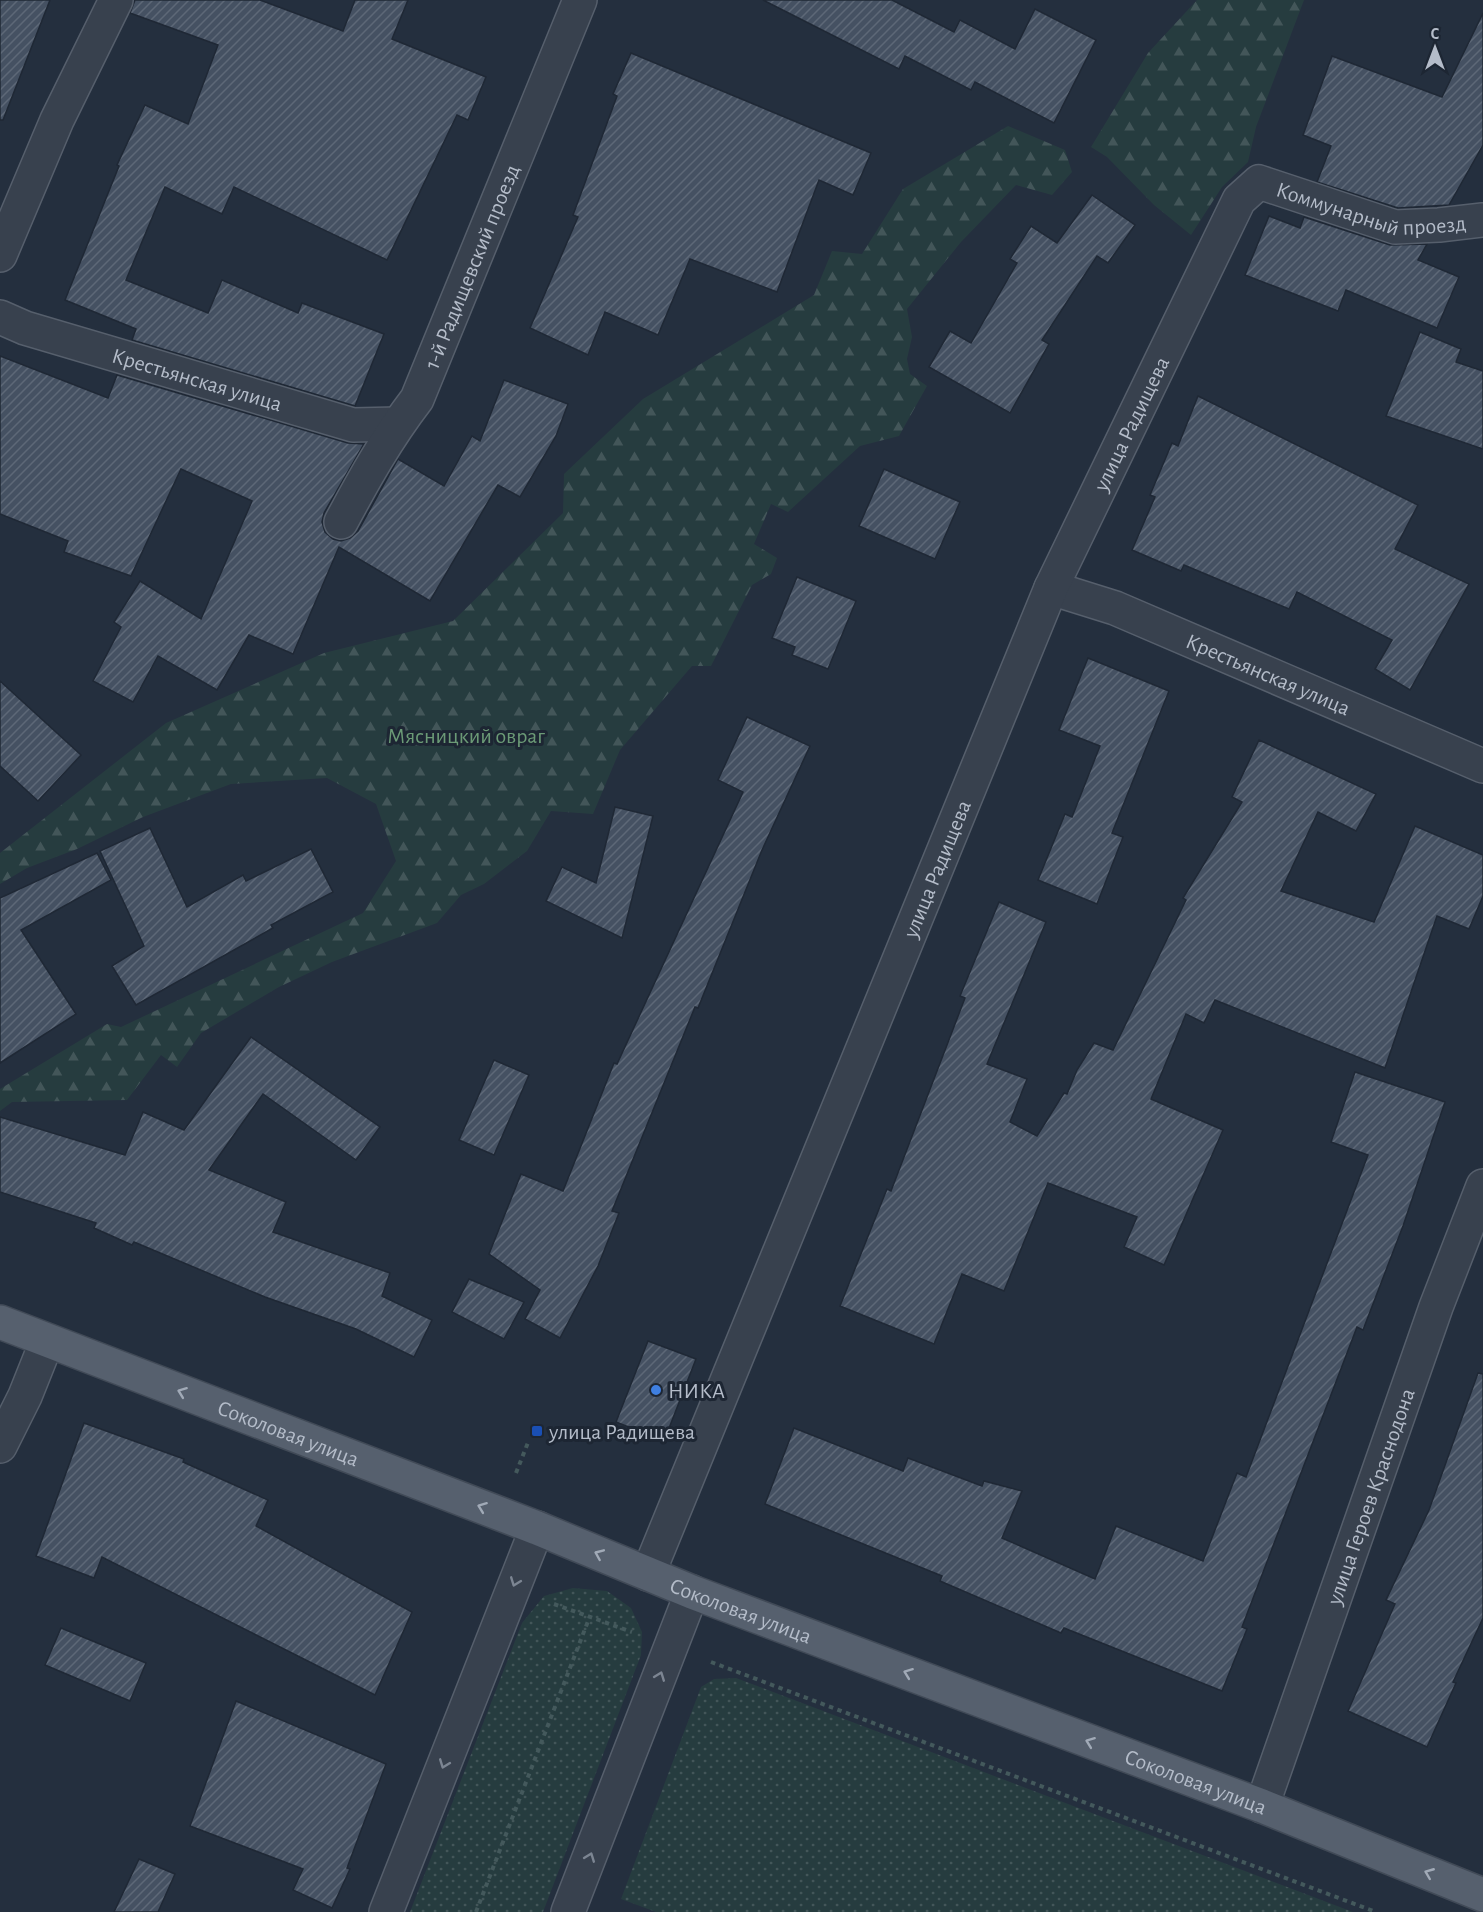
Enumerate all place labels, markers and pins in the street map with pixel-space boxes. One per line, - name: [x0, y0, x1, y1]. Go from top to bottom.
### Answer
- place label: НИКА: [668, 1380, 725, 1402]
- marker: НИКА: [649, 1383, 663, 1397]
- place label: улица Радищева: [548, 1421, 695, 1443]
- marker: улица Радищева: [530, 1424, 544, 1438]

